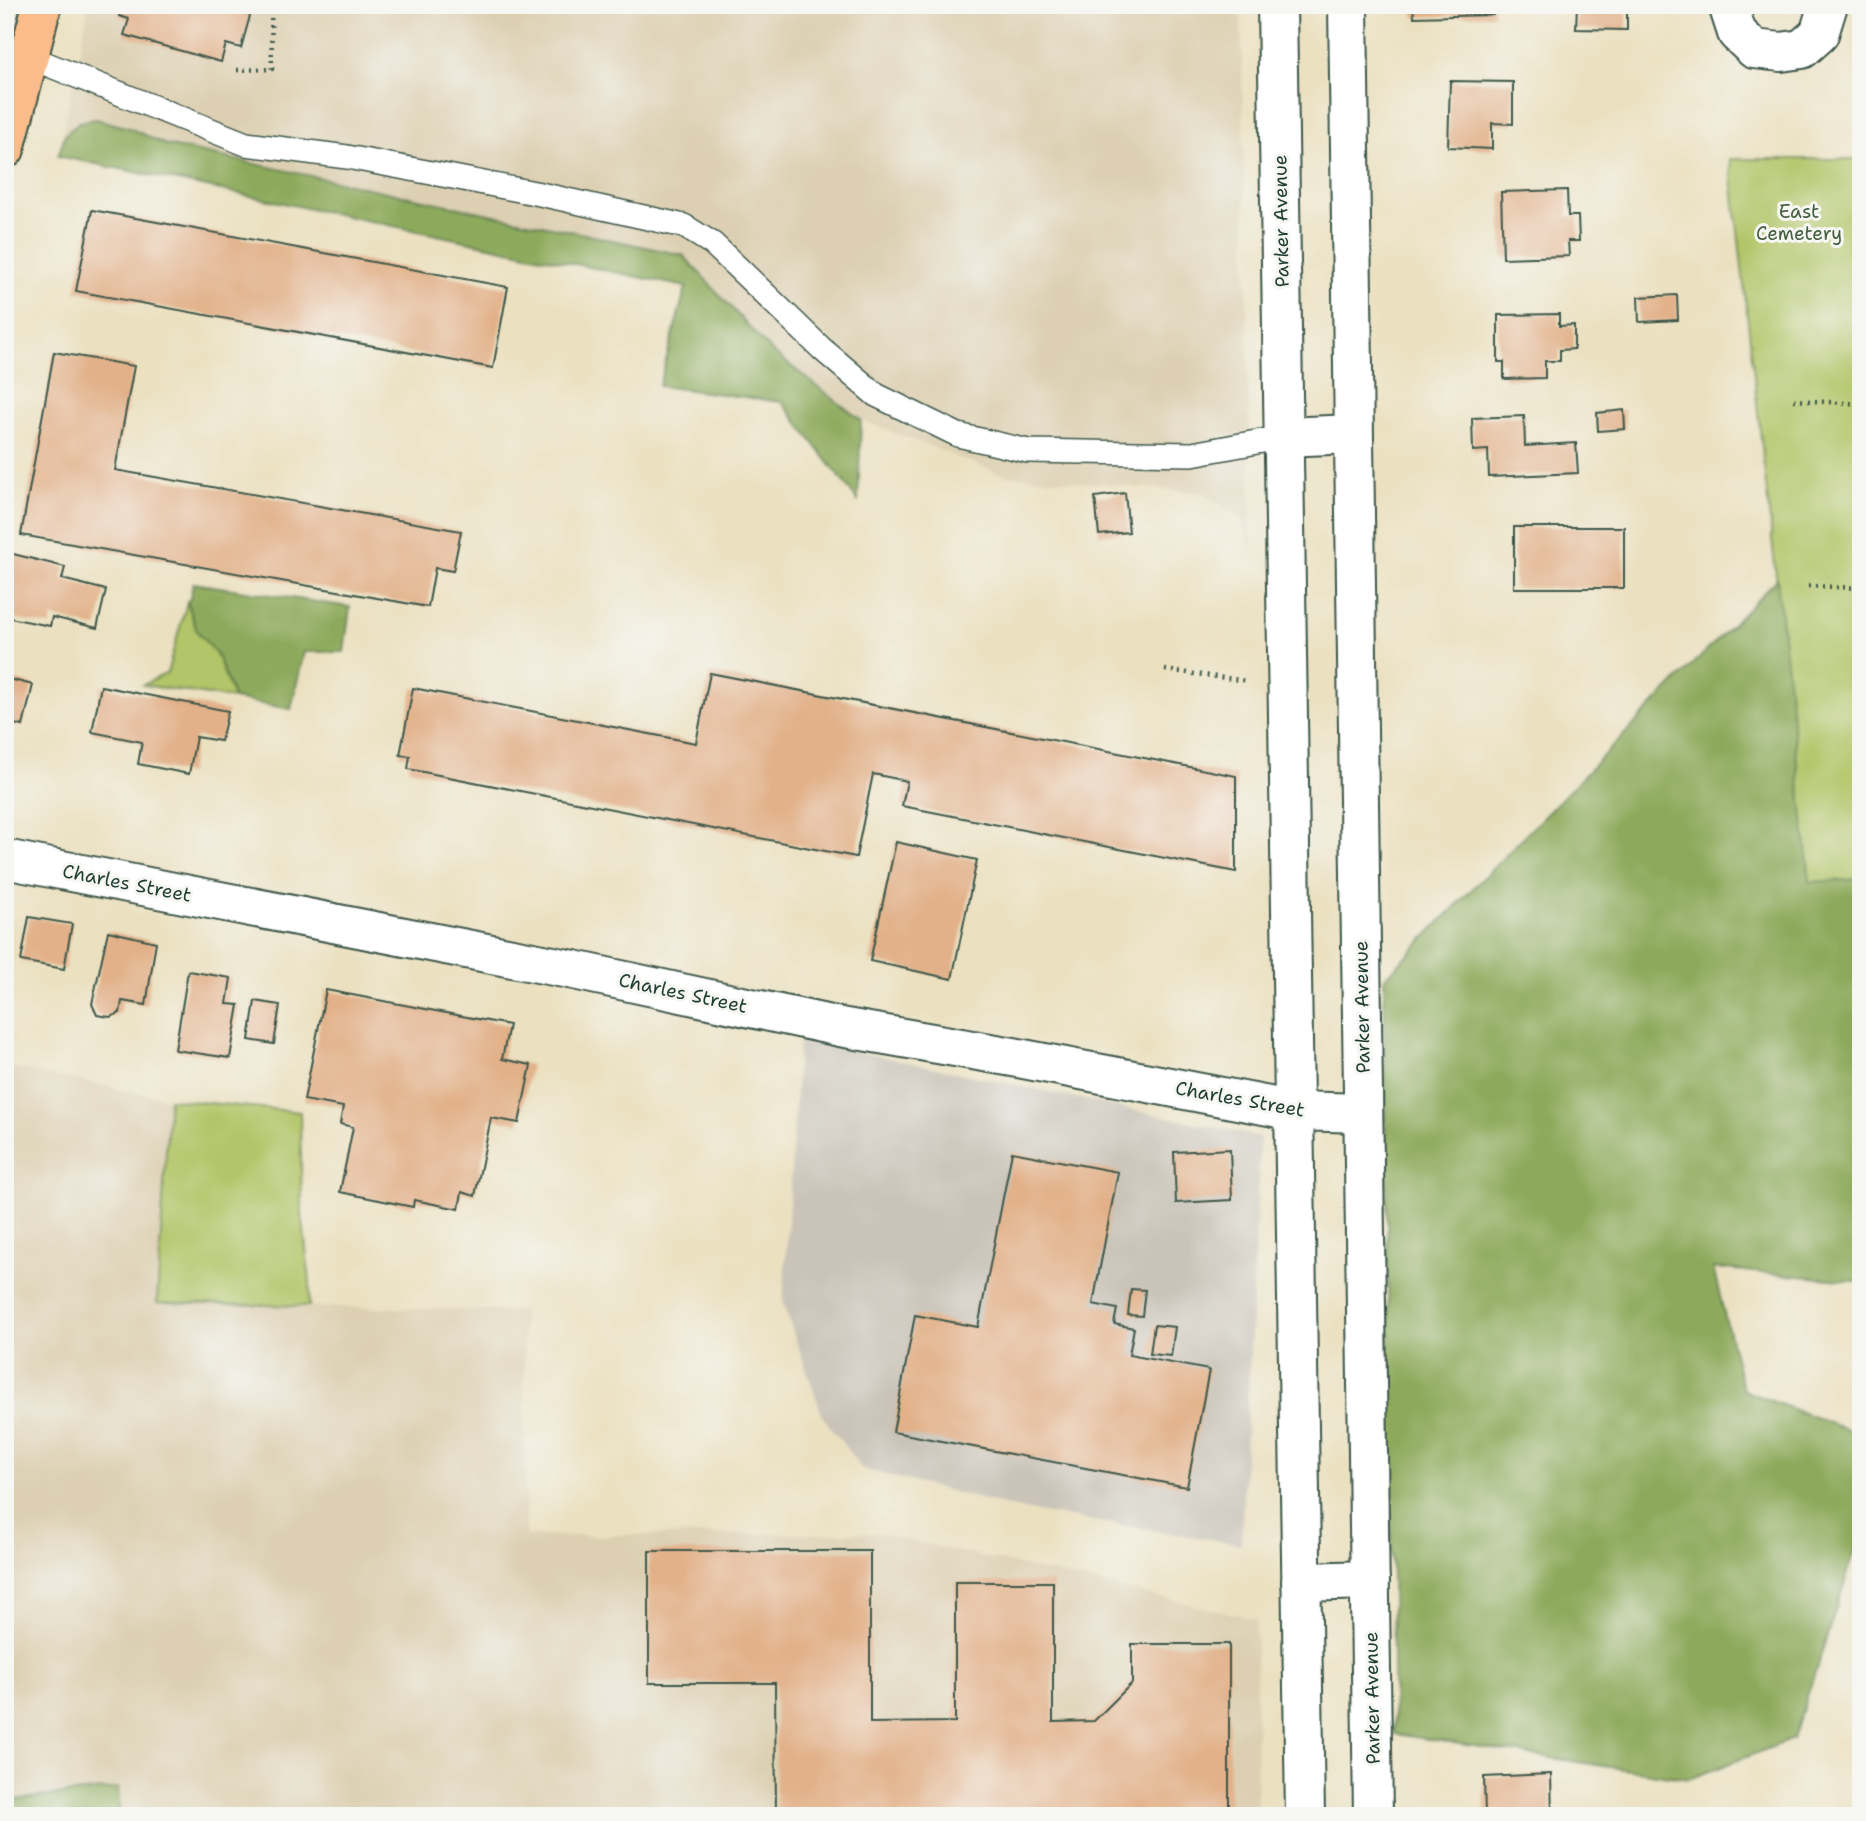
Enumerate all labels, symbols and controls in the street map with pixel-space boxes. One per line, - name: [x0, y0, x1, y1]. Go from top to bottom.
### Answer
- street label: Parker Avenue: [1267, 154, 1295, 288]
- park label: East Cemetery: [1756, 199, 1842, 246]
- street label: Charles Street: [60, 858, 194, 908]
- street label: Parker Avenue: [1348, 940, 1376, 1074]
- street label: Charles Street: [616, 967, 750, 1019]
- street label: Charles Street: [1173, 1075, 1307, 1123]
- street label: Parker Avenue: [1358, 1631, 1386, 1765]

